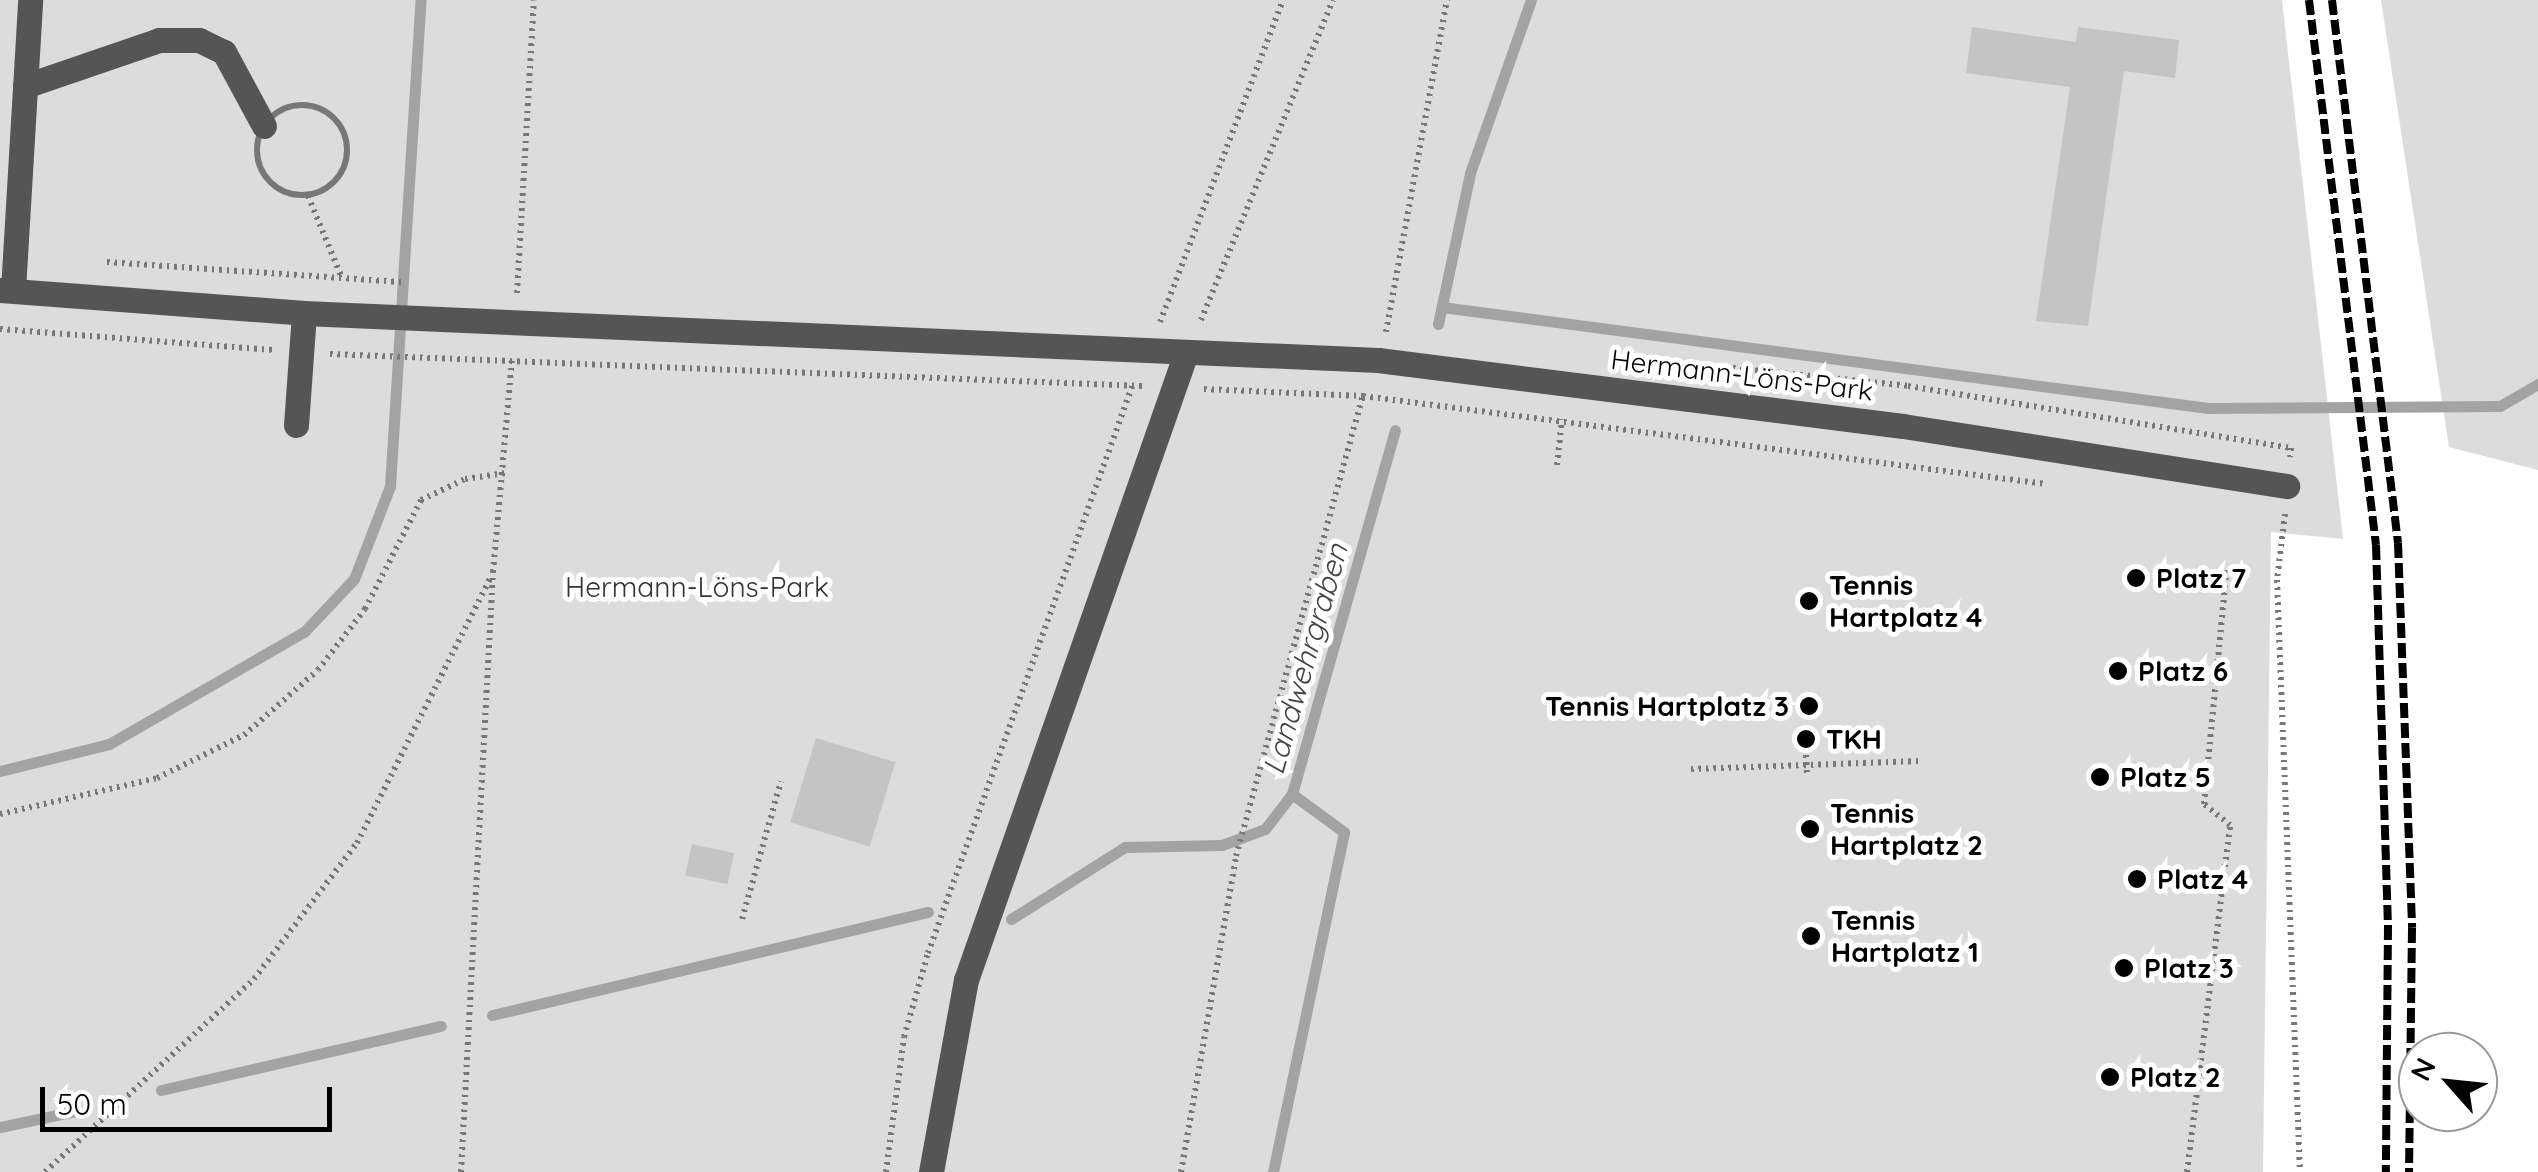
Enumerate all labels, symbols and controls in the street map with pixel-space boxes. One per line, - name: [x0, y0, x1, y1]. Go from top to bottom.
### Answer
- street label: Hermann-Löns-Park: [1609, 342, 1875, 408]
- water label: Landwehrgraben: [1255, 540, 1355, 778]
- place label: Platz 7: [2156, 561, 2246, 595]
- marker: Platz 7: [2125, 567, 2147, 589]
- place label: Tennis Hartplatz 4: [1829, 568, 1982, 634]
- park label: Hermann-Löns-Park: [565, 570, 829, 604]
- marker: Tennis Hartplatz 4: [1798, 590, 1820, 612]
- place label: Platz 6: [2138, 654, 2228, 688]
- marker: Platz 6: [2107, 660, 2129, 682]
- place label: Tennis Hartplatz 3: [1545, 689, 1789, 723]
- marker: Tennis Hartplatz 3: [1798, 695, 1820, 717]
- place label: TKH: [1826, 722, 1882, 756]
- marker: TKH: [1795, 728, 1817, 750]
- place label: Platz 5: [2120, 760, 2211, 794]
- marker: Platz 5: [2089, 766, 2111, 788]
- place label: Tennis Hartplatz 2: [1830, 796, 1983, 862]
- marker: Tennis Hartplatz 2: [1799, 818, 1821, 840]
- place label: Platz 4: [2157, 862, 2248, 896]
- marker: Platz 4: [2126, 868, 2148, 890]
- place label: Tennis Hartplatz 1: [1831, 903, 1979, 969]
- marker: Tennis Hartplatz 1: [1800, 925, 1822, 947]
- place label: Platz 3: [2144, 951, 2234, 985]
- marker: Platz 3: [2113, 957, 2135, 979]
- north arrow: [2398, 1032, 2498, 1132]
- text: N: [2402, 1052, 2443, 1086]
- place label: Platz 2: [2130, 1060, 2221, 1094]
- marker: Platz 2: [2099, 1066, 2121, 1088]
- scale bar: [45, 1067, 338, 1129]
- text: 50 m: [57, 1085, 127, 1123]

